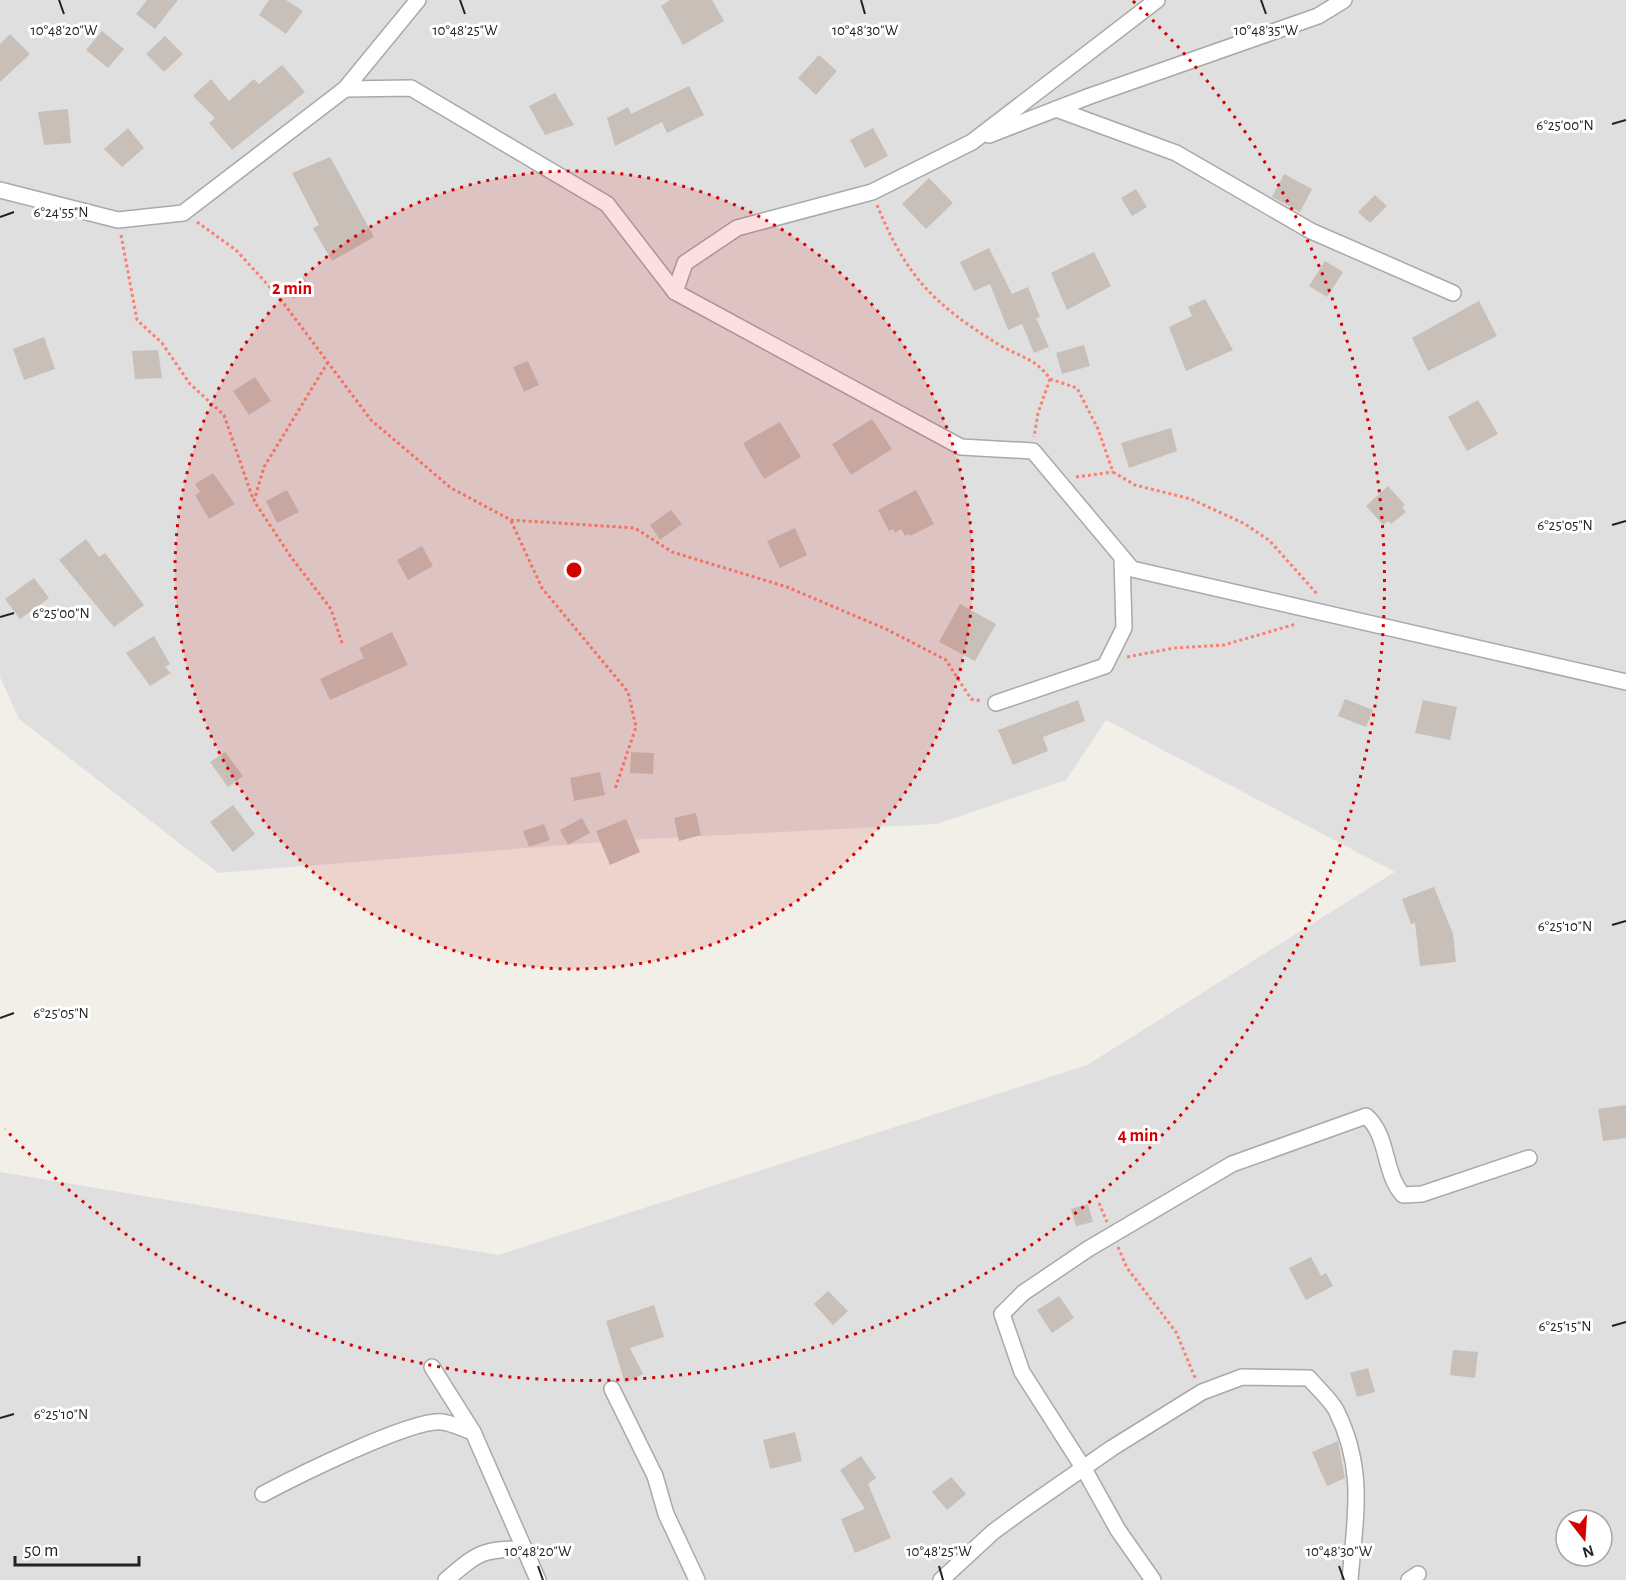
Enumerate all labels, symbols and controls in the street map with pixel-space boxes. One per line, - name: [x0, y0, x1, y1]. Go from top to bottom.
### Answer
- text: 10°48'20"W: [31, 23, 98, 38]
- text: 10°48'25"W: [432, 23, 498, 38]
- text: 10°48'30"W: [832, 23, 899, 38]
- text: 10°48'35"W: [1234, 23, 1299, 38]
- text: 6°25'00"N: [1536, 118, 1594, 133]
- text: 6°24'55"N: [34, 205, 88, 220]
- text: 2 min: [272, 280, 312, 298]
- text: 6°25'05"N: [1537, 518, 1593, 533]
- centre of rings: [564, 560, 584, 580]
- text: 6°25'00"N: [32, 606, 90, 621]
- text: 6°25'10"N: [1538, 919, 1592, 934]
- text: 6°25'05"N: [33, 1006, 89, 1021]
- text: 4 min: [1118, 1127, 1158, 1145]
- text: 6°25'15"N: [1539, 1319, 1591, 1334]
- text: 6°25'10"N: [34, 1407, 88, 1422]
- north arrow: [1554, 1508, 1614, 1568]
- scale bar: [15, 1529, 140, 1567]
- text: 50 m: [24, 1542, 58, 1560]
- text: N: [1580, 1542, 1596, 1561]
- text: 10°48'20"W: [505, 1544, 572, 1559]
- text: 10°48'25"W: [906, 1544, 972, 1559]
- text: 10°48'30"W: [1306, 1544, 1373, 1559]

